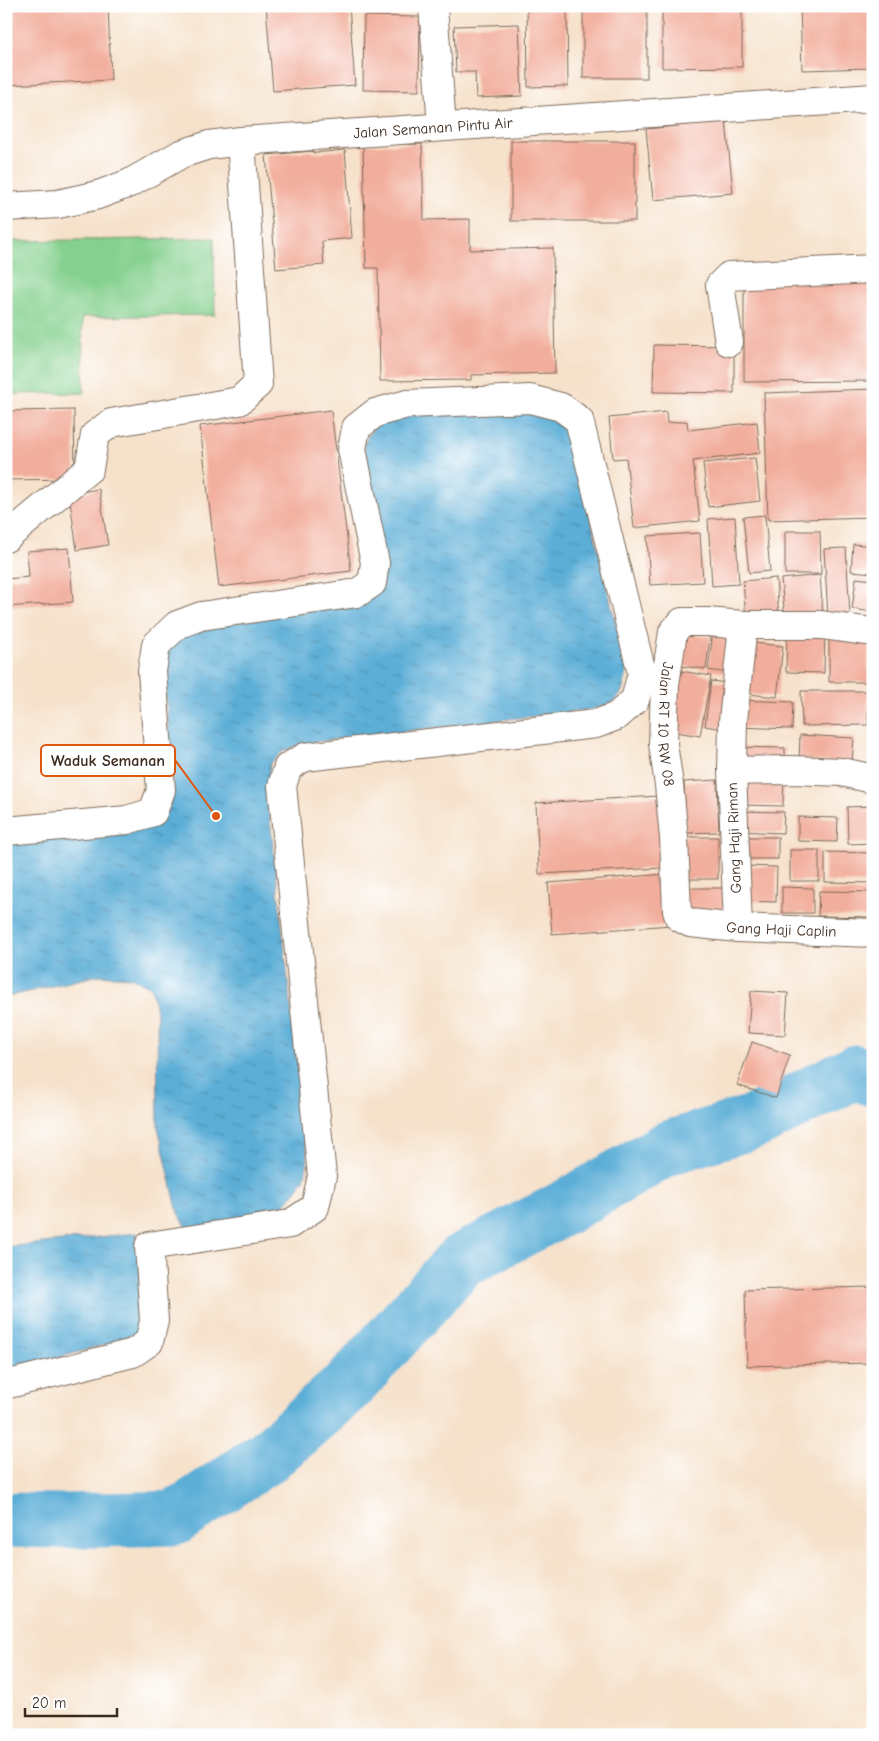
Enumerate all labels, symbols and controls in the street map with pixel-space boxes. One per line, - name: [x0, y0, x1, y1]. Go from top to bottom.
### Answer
- street label: Jalan Semanan Pintu Air: [353, 114, 513, 142]
- street label: Jalan RT 10 RW 08: [654, 661, 678, 788]
- callout: Waduk Semanan: [41, 745, 175, 776]
- text: Waduk Semanan: [51, 752, 165, 770]
- street label: Gang Haji Riman: [723, 782, 745, 894]
- street label: Gang Haji Caplin: [725, 918, 837, 941]
- scale bar: [25, 1686, 118, 1718]
- text: 20 m: [32, 1694, 66, 1712]

